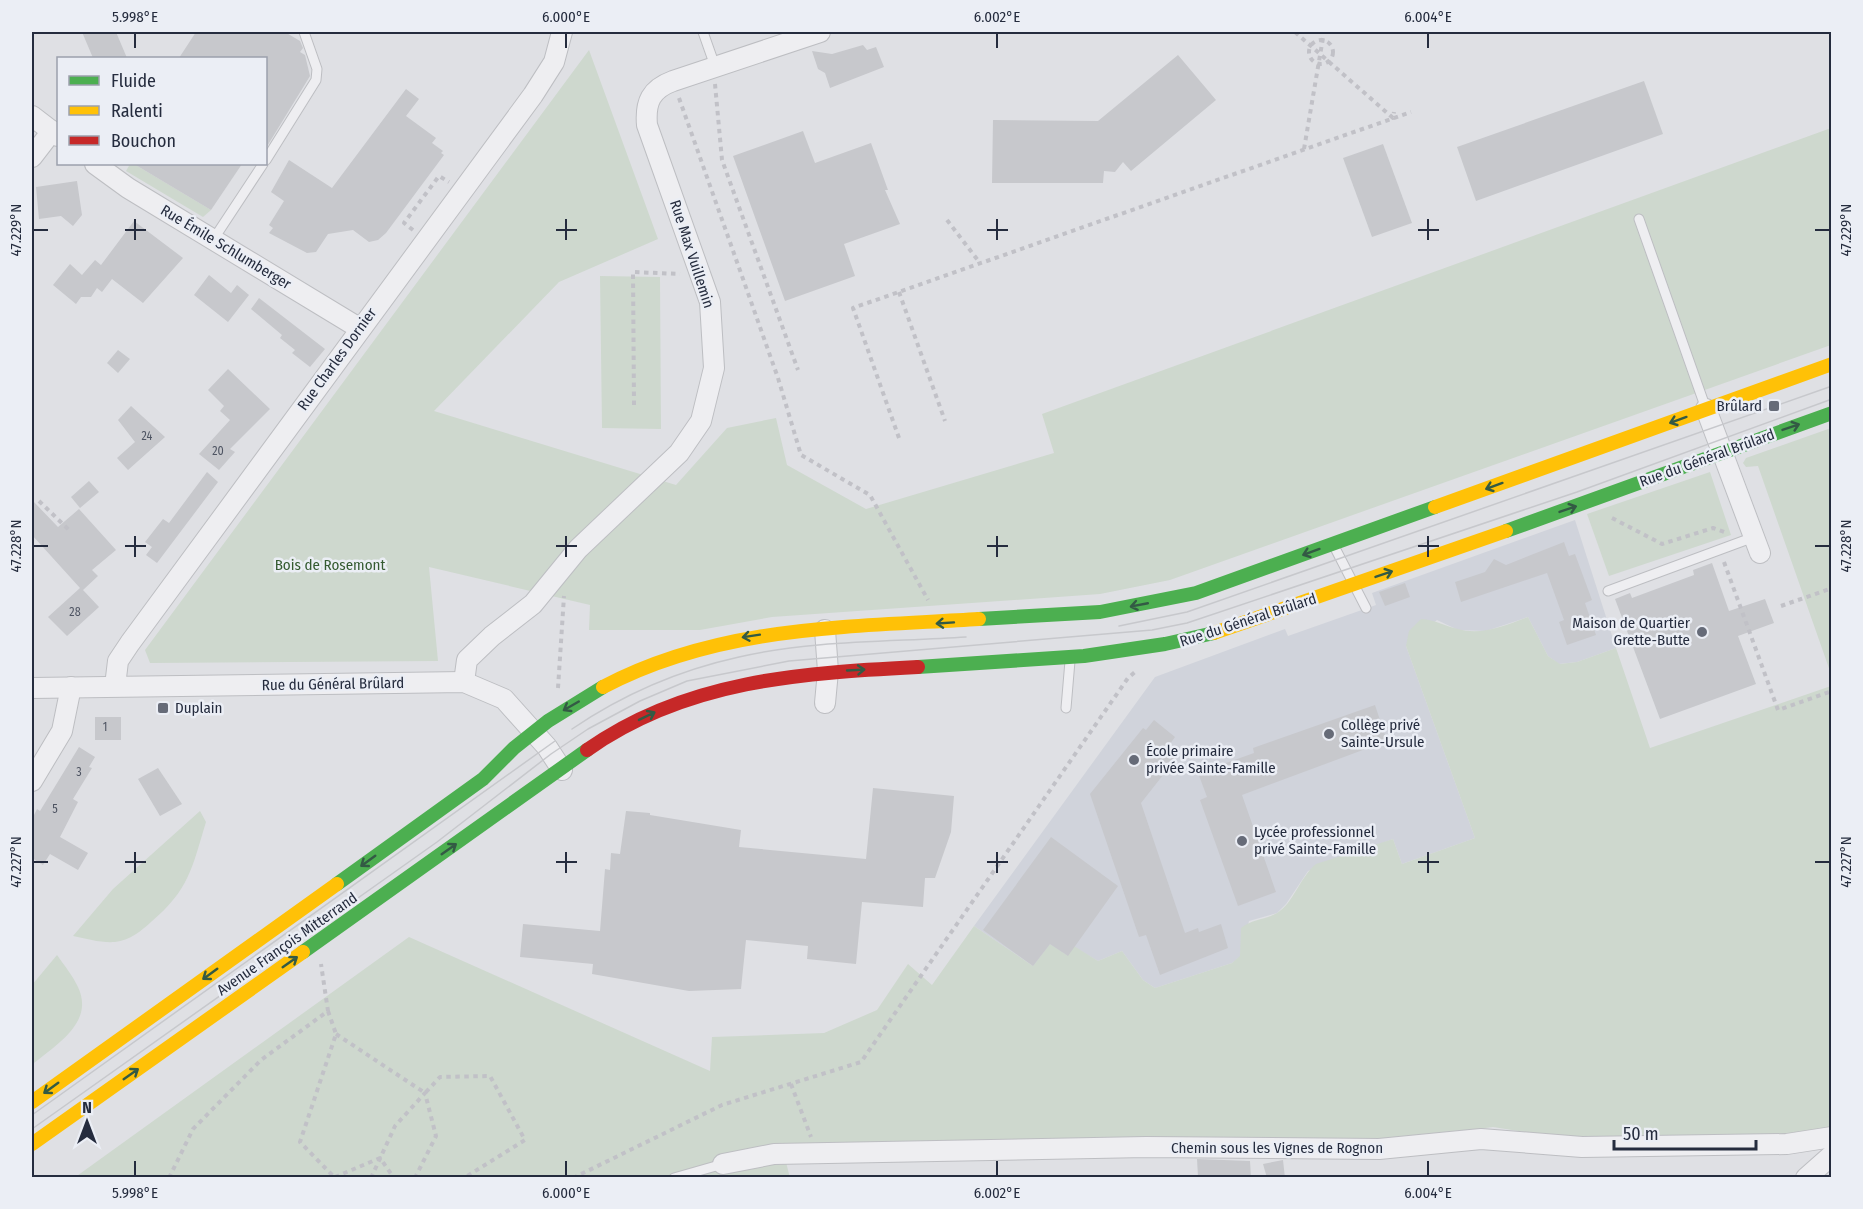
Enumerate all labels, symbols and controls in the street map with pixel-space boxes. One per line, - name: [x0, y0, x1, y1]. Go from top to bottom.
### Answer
- text: 5.998°E: [112, 8, 158, 26]
- text: 6.000°E: [542, 8, 590, 26]
- text: 6.002°E: [974, 8, 1020, 26]
- text: 6.004°E: [1404, 8, 1452, 26]
- legend: [57, 57, 267, 165]
- text: Fluide: [111, 70, 156, 92]
- text: Ralenti: [111, 100, 163, 122]
- text: Bouchon: [111, 130, 176, 152]
- street label: Rue Max Vuillemin: [666, 198, 718, 310]
- street label: Rue Émile Schlumberger: [158, 201, 295, 293]
- text: 47.229°N: [7, 204, 25, 256]
- text: 47.229°N: [1837, 204, 1855, 256]
- street label: Rue Charles Dornier: [294, 304, 381, 414]
- place label: Brûlard: [1717, 397, 1762, 415]
- marker: Brûlard: [1767, 399, 1781, 413]
- one-way arrow: [1669, 415, 1688, 426]
- one-way arrow: [1781, 421, 1799, 432]
- street label: Rue du Général Brûlard: [1637, 425, 1777, 491]
- house number: 24: [142, 429, 153, 443]
- house number: 20: [212, 444, 224, 458]
- one-way arrow: [1485, 481, 1504, 492]
- one-way arrow: [1558, 502, 1577, 513]
- text: 47.228°N: [7, 519, 25, 573]
- text: 47.228°N: [1837, 519, 1855, 573]
- one-way arrow: [1302, 547, 1321, 558]
- park label: Bois de Rosemont: [275, 556, 385, 574]
- one-way arrow: [1374, 567, 1393, 578]
- street label: Rue du Général Brûlard: [1177, 589, 1319, 651]
- one-way arrow: [1130, 600, 1149, 611]
- house number: 28: [69, 605, 81, 619]
- place label: Maison de Quartier Grette-Butte: [1572, 614, 1691, 649]
- one-way arrow: [936, 617, 956, 628]
- marker: Maison de Quartier Grette-Butte: [1695, 625, 1709, 639]
- one-way arrow: [741, 631, 761, 642]
- one-way arrow: [845, 664, 865, 675]
- street label: Rue du Général Brûlard: [262, 674, 404, 694]
- place label: Duplain: [175, 699, 222, 717]
- marker: Duplain: [156, 701, 170, 715]
- one-way arrow: [563, 701, 580, 713]
- one-way arrow: [637, 709, 655, 721]
- place label: Collège privé Sainte-Ursule: [1341, 716, 1425, 751]
- house number: 1: [103, 720, 107, 734]
- marker: Collège privé Sainte-Ursule: [1322, 727, 1336, 741]
- place label: École primaire privée Sainte-Famille: [1146, 742, 1276, 777]
- marker: École primaire privée Sainte-Famille: [1127, 753, 1141, 767]
- house number: 3: [76, 765, 82, 779]
- house number: 5: [52, 802, 58, 816]
- place label: Lycée professionnel privé Sainte-Famille: [1254, 823, 1376, 858]
- marker: Lycée professionnel privé Sainte-Famille: [1235, 834, 1249, 848]
- text: 47.227°N: [7, 836, 25, 888]
- text: 47.227°N: [1837, 836, 1855, 888]
- one-way arrow: [441, 843, 457, 855]
- one-way arrow: [361, 855, 377, 867]
- street label: Avenue François Mitterrand: [213, 889, 361, 999]
- one-way arrow: [281, 956, 298, 968]
- one-way arrow: [202, 968, 218, 981]
- one-way arrow: [122, 1068, 138, 1080]
- one-way arrow: [43, 1082, 59, 1094]
- north arrow: [57, 1092, 117, 1152]
- text: N: [82, 1098, 92, 1117]
- scale bar: [1614, 1113, 1756, 1151]
- text: 50 m: [1623, 1123, 1659, 1145]
- street label: Chemin sous les Vignes de Rognon: [1171, 1139, 1383, 1157]
- text: 5.998°E: [112, 1184, 158, 1202]
- text: 6.000°E: [542, 1184, 590, 1202]
- text: 6.002°E: [974, 1184, 1020, 1202]
- text: 6.004°E: [1404, 1184, 1452, 1202]

